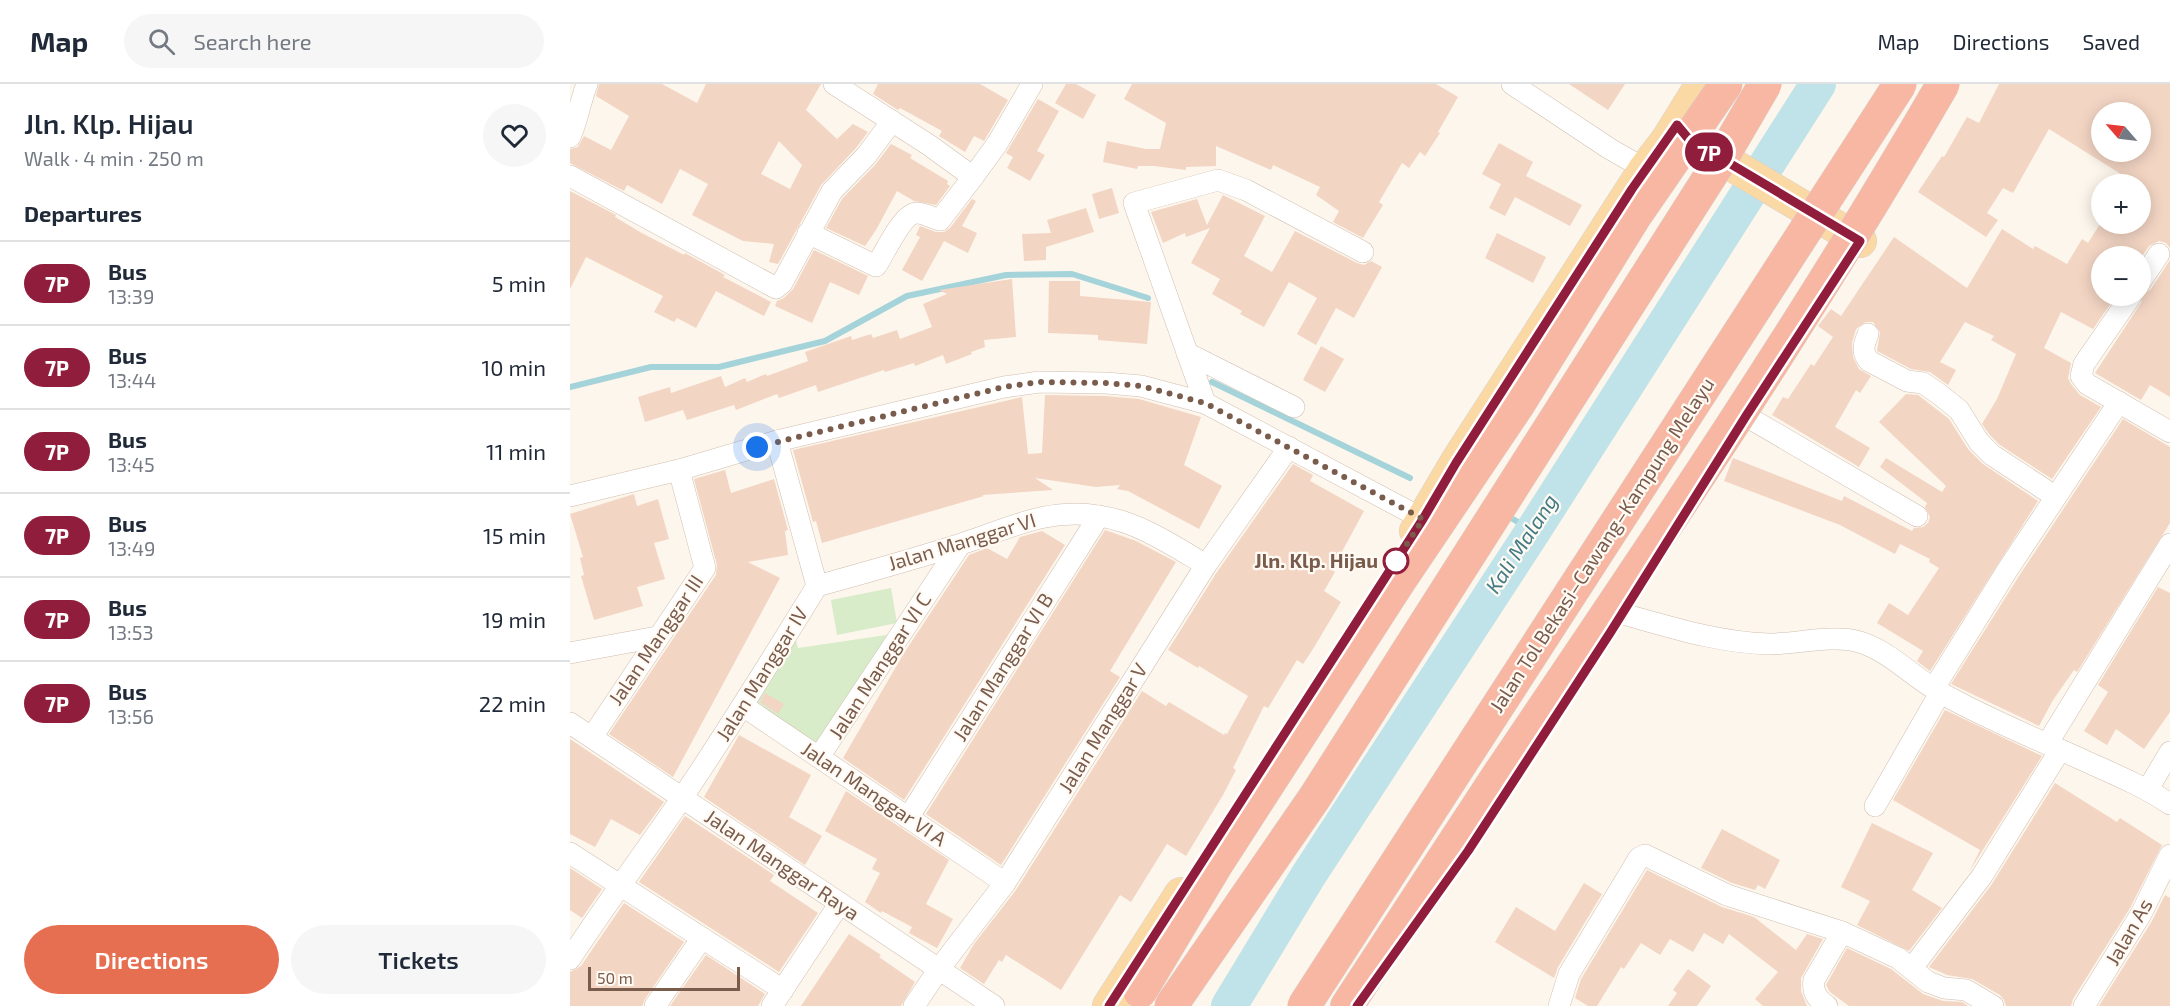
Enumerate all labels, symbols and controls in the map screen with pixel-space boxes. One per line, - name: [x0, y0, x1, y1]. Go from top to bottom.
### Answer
- search box: [124, 14, 544, 68]
- text: Map: [30, 24, 88, 58]
- icon: search: [145, 25, 178, 58]
- text: Search here: [193, 28, 312, 54]
- text: Map: [1877, 29, 1920, 54]
- text: Directions: [1953, 29, 2049, 54]
- text: Saved: [2082, 29, 2140, 54]
- north arrow: [2091, 102, 2151, 162]
- map controls: [2091, 102, 2151, 306]
- button: heart: [483, 104, 546, 167]
- text: Jln. Klp. Hijau: [24, 106, 194, 140]
- line badge: 7P: [1682, 132, 1736, 172]
- text: 7P: [1697, 140, 1721, 165]
- text: Walk · 4 min · 250 m: [24, 146, 204, 170]
- button: +: [2091, 174, 2151, 234]
- text: Departures: [24, 200, 142, 226]
- button: −: [2091, 246, 2151, 306]
- text: Bus: [108, 258, 147, 284]
- text: 5 min: [492, 270, 546, 296]
- text: 7P: [45, 271, 69, 296]
- text: 13:39: [108, 284, 154, 308]
- text: Bus: [108, 342, 147, 368]
- text: 10 min: [482, 354, 546, 380]
- text: 7P: [45, 355, 69, 380]
- text: 13:44: [108, 368, 156, 392]
- street label: Jalan Tol Bekasi–Cawang–Kampung Melayu: [1484, 373, 1719, 716]
- text: Bus: [108, 426, 147, 452]
- your location: [742, 432, 772, 462]
- text: 11 min: [486, 438, 546, 464]
- text: 7P: [45, 439, 69, 464]
- text: 13:45: [108, 452, 155, 476]
- water label: Kali Malang: [1479, 489, 1562, 597]
- street label: Jalan Manggar VI: [885, 507, 1038, 575]
- text: Bus: [108, 510, 147, 536]
- text: 15 min: [483, 522, 546, 548]
- text: 7P: [45, 523, 69, 548]
- text: 13:49: [108, 536, 156, 560]
- place label: Jln. Klp. Hijau: [1254, 548, 1378, 572]
- marker: Jln. Klp. Hijau: [1383, 548, 1409, 574]
- street label: Jalan Manggar III: [603, 570, 708, 709]
- street label: Jalan Manggar VI C: [823, 588, 935, 743]
- street label: Jalan Manggar VI B: [947, 588, 1057, 745]
- text: Bus: [108, 594, 147, 620]
- street label: Jalan Manggar IV: [710, 602, 812, 745]
- text: 19 min: [482, 606, 546, 632]
- text: 7P: [45, 607, 69, 632]
- text: 13:53: [108, 620, 154, 644]
- street label: Jalan Manggar V: [1053, 658, 1152, 797]
- text: Bus: [108, 678, 147, 704]
- text: 22 min: [479, 690, 546, 716]
- text: 7P: [45, 691, 69, 716]
- text: 13:56: [108, 704, 154, 728]
- street label: Jalan Manggar VI A: [798, 736, 952, 851]
- street label: Jalan Manggar Raya: [701, 804, 864, 925]
- street label: Jalan As: [2100, 894, 2157, 969]
- button: Directions: [24, 925, 279, 994]
- button: Tickets: [291, 925, 546, 994]
- scale bar: [588, 964, 740, 992]
- text: 50 m: [597, 968, 633, 987]

